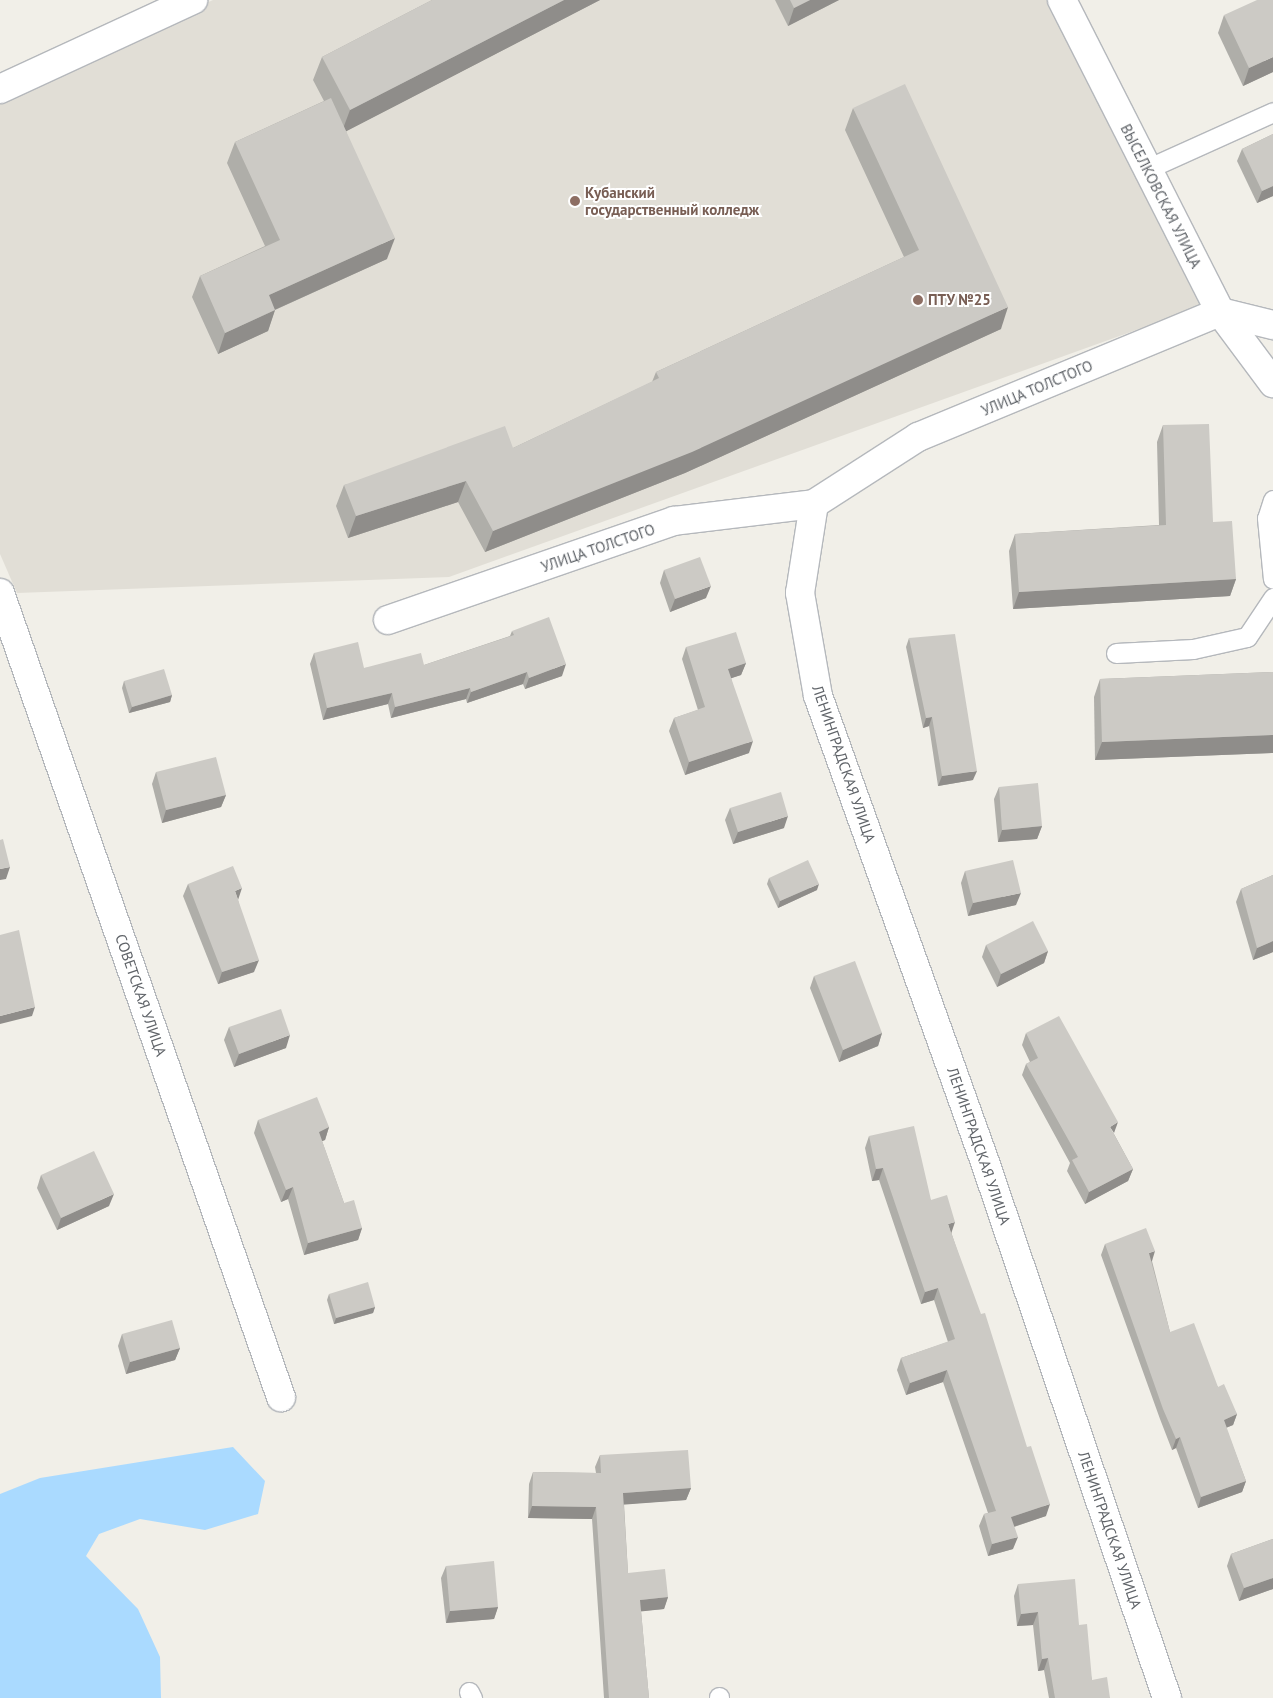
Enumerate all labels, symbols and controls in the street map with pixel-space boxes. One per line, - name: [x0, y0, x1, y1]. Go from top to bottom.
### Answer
- street label: ВЫСЕЛКОВСКАЯ УЛИЦА: [1117, 121, 1205, 271]
- place label: Кубанский государственный колледж: [585, 183, 759, 218]
- marker: Кубанский государственный колледж: [569, 195, 581, 207]
- place label: ПТУ №25: [928, 291, 991, 309]
- marker: ПТУ №25: [912, 294, 924, 306]
- street label: УЛИЦА ТОЛСТОГО: [978, 356, 1096, 420]
- street label: УЛИЦА ТОЛСТОГО: [538, 520, 658, 576]
- street label: ЛЕНИНГРАДСКАЯ УЛИЦА: [809, 683, 879, 845]
- street label: СОВЕТСКАЯ УЛИЦА: [112, 931, 170, 1059]
- street label: ЛЕНИНГРАДСКАЯ УЛИЦА: [944, 1065, 1014, 1227]
- street label: ЛЕНИНГРАДСКАЯ УЛИЦА: [1075, 1449, 1145, 1611]

